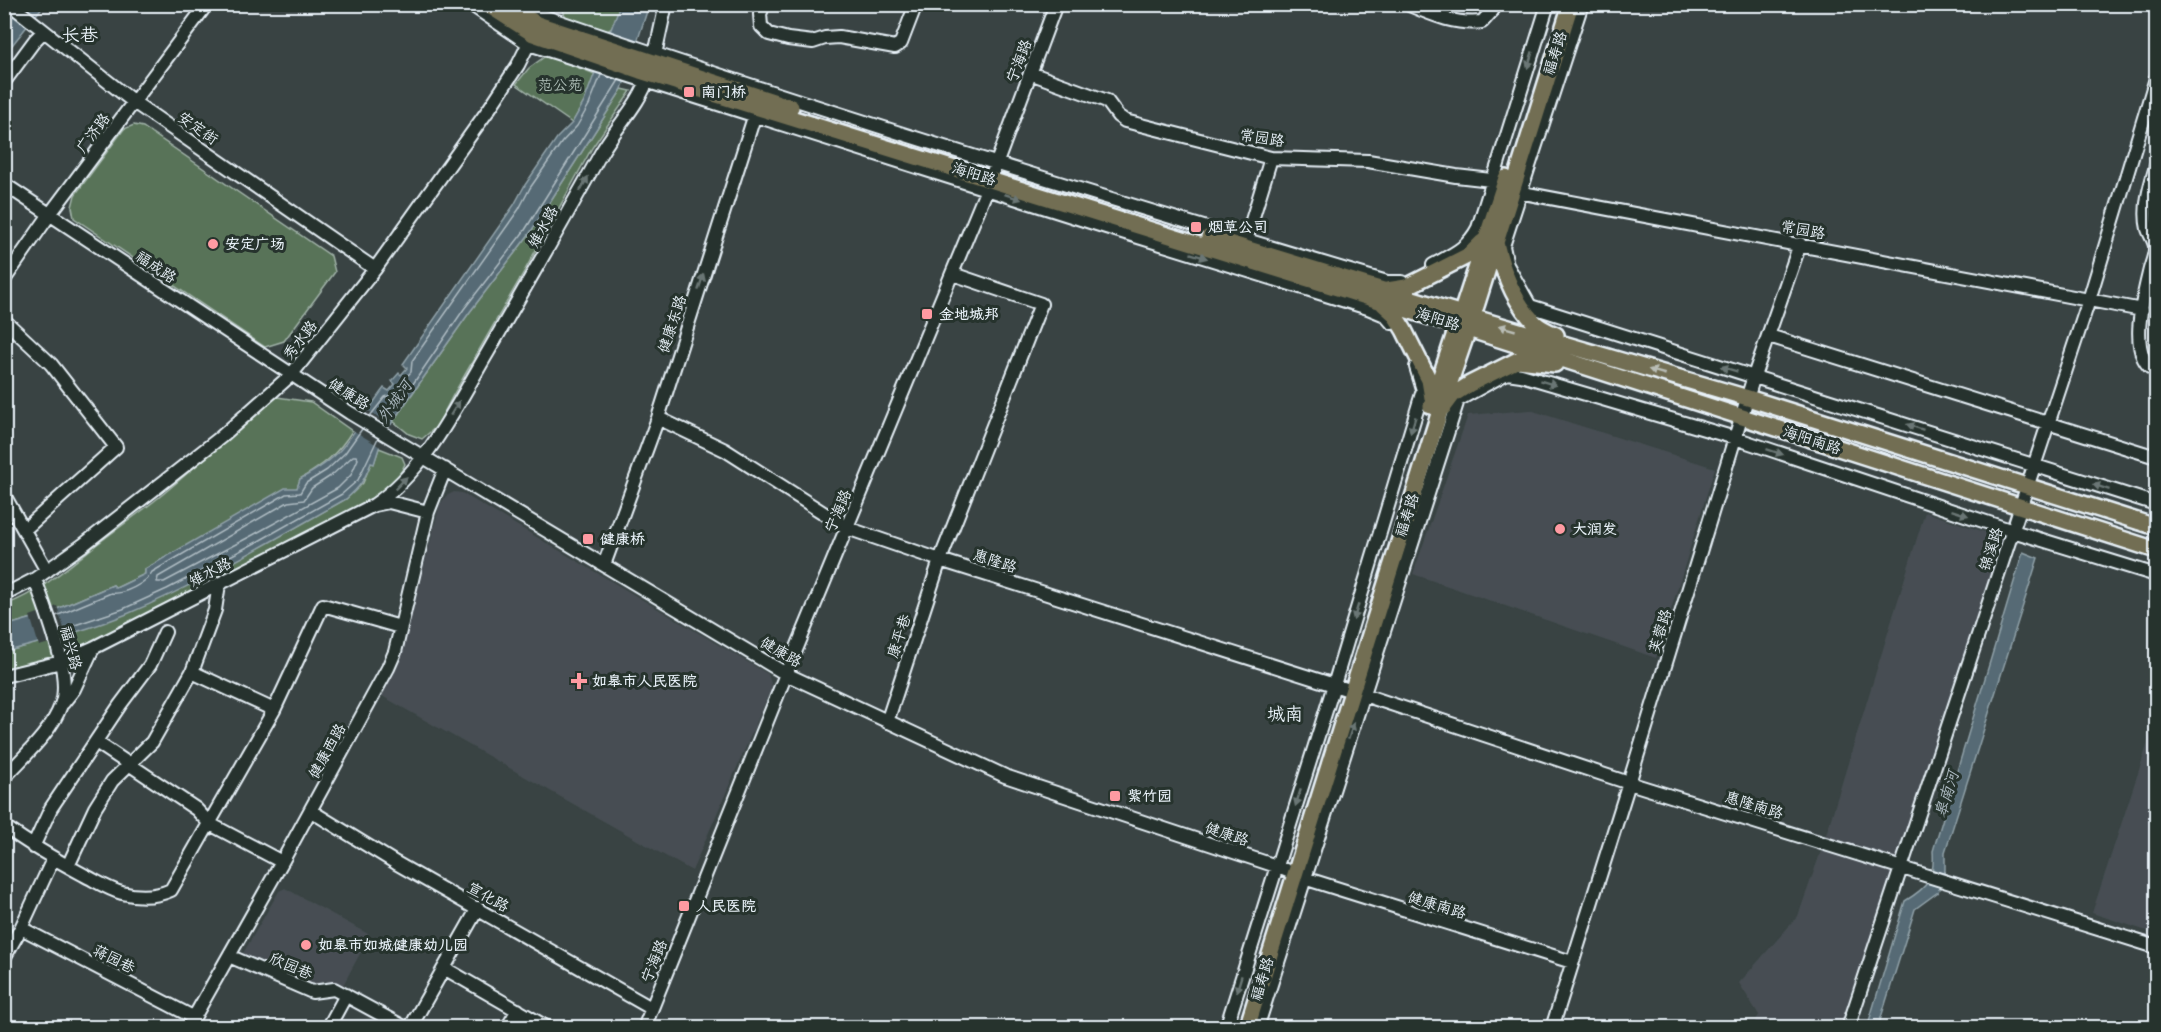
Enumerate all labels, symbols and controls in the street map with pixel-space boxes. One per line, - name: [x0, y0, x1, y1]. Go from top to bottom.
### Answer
- district label: 长巷: [62, 25, 98, 46]
- street label: 福寿路: [1539, 29, 1571, 77]
- street label: 宁海路: [1003, 37, 1036, 86]
- one-way arrow: [1525, 51, 1535, 69]
- park label: 范公苑: [537, 76, 583, 95]
- place label: 南门桥: [701, 83, 746, 102]
- marker: 南门桥: [682, 85, 696, 99]
- street label: 安定街: [174, 108, 222, 149]
- street label: 广济路: [72, 110, 115, 157]
- street label: 常园路: [1238, 126, 1286, 151]
- street label: 海阳路: [950, 159, 998, 190]
- one-way arrow: [579, 176, 589, 193]
- one-way arrow: [1004, 193, 1022, 203]
- street label: 雉水路: [524, 203, 563, 252]
- street label: 常园路: [1779, 217, 1827, 244]
- place label: 烟草公司: [1208, 218, 1268, 237]
- marker: 烟草公司: [1189, 220, 1203, 234]
- place label: 安定广场: [225, 235, 285, 254]
- marker: 安定广场: [206, 237, 220, 251]
- street label: 福成路: [132, 247, 180, 288]
- one-way arrow: [1190, 252, 1208, 261]
- one-way arrow: [697, 273, 707, 291]
- street label: 健康东路: [654, 293, 691, 356]
- street label: 海阳路: [1414, 304, 1462, 335]
- place label: 金地城邦: [939, 305, 999, 324]
- marker: 金地城邦: [920, 307, 934, 321]
- street label: 秀水路: [279, 317, 322, 364]
- one-way arrow: [1498, 323, 1516, 332]
- one-way arrow: [1720, 363, 1738, 373]
- one-way arrow: [1648, 367, 1666, 376]
- street label: 健康路: [325, 374, 373, 414]
- water label: 外城河: [374, 374, 418, 427]
- one-way arrow: [1539, 379, 1557, 388]
- one-way arrow: [449, 400, 460, 416]
- one-way arrow: [1408, 416, 1417, 434]
- street label: 海阳南路: [1780, 422, 1843, 459]
- one-way arrow: [1906, 422, 1924, 431]
- one-way arrow: [1766, 447, 1784, 457]
- one-way arrow: [393, 476, 407, 490]
- one-way arrow: [2092, 481, 2110, 491]
- street label: 宁海路: [821, 487, 856, 536]
- street label: 福寿路: [1391, 491, 1423, 539]
- one-way arrow: [1951, 509, 1969, 519]
- place label: 大润发: [1572, 520, 1617, 539]
- marker: 大润发: [1553, 522, 1567, 536]
- street label: 锦溪路: [1975, 525, 2007, 573]
- place label: 健康桥: [600, 530, 645, 549]
- marker: 健康桥: [581, 532, 595, 546]
- street label: 惠隆路: [971, 545, 1019, 577]
- street label: 雉水路: [186, 554, 235, 591]
- one-way arrow: [1351, 603, 1360, 621]
- street label: 芙蓉路: [1645, 607, 1676, 655]
- street label: 康平巷: [883, 612, 915, 660]
- street label: 福兴路: [56, 624, 86, 672]
- street label: 健康路: [757, 633, 805, 672]
- marker: 如皋市人民医院: [570, 672, 588, 690]
- place label: 如皋市人民医院: [592, 672, 697, 691]
- district label: 城南: [1267, 704, 1303, 725]
- street label: 健康西路: [305, 720, 350, 782]
- one-way arrow: [1347, 722, 1356, 740]
- water label: 皋南河: [1931, 766, 1964, 820]
- place label: 紫竹园: [1127, 787, 1172, 806]
- street label: 惠隆南路: [1722, 788, 1785, 823]
- marker: 紫竹园: [1108, 789, 1122, 803]
- one-way arrow: [1293, 789, 1302, 807]
- street label: 健康路: [1203, 818, 1251, 850]
- street label: 宣化路: [463, 878, 512, 917]
- street label: 健康南路: [1405, 888, 1468, 923]
- place label: 人民医院: [696, 897, 756, 916]
- marker: 人民医院: [677, 899, 691, 913]
- place label: 如皋市如城健康幼儿园: [318, 936, 468, 955]
- street label: 宁海路: [637, 937, 672, 986]
- marker: 如皋市如城健康幼儿园: [299, 938, 313, 952]
- street label: 蒋园巷: [89, 941, 138, 978]
- street label: 欣园巷: [266, 949, 315, 984]
- street label: 福寿路: [1247, 955, 1278, 1003]
- one-way arrow: [1234, 975, 1244, 993]

